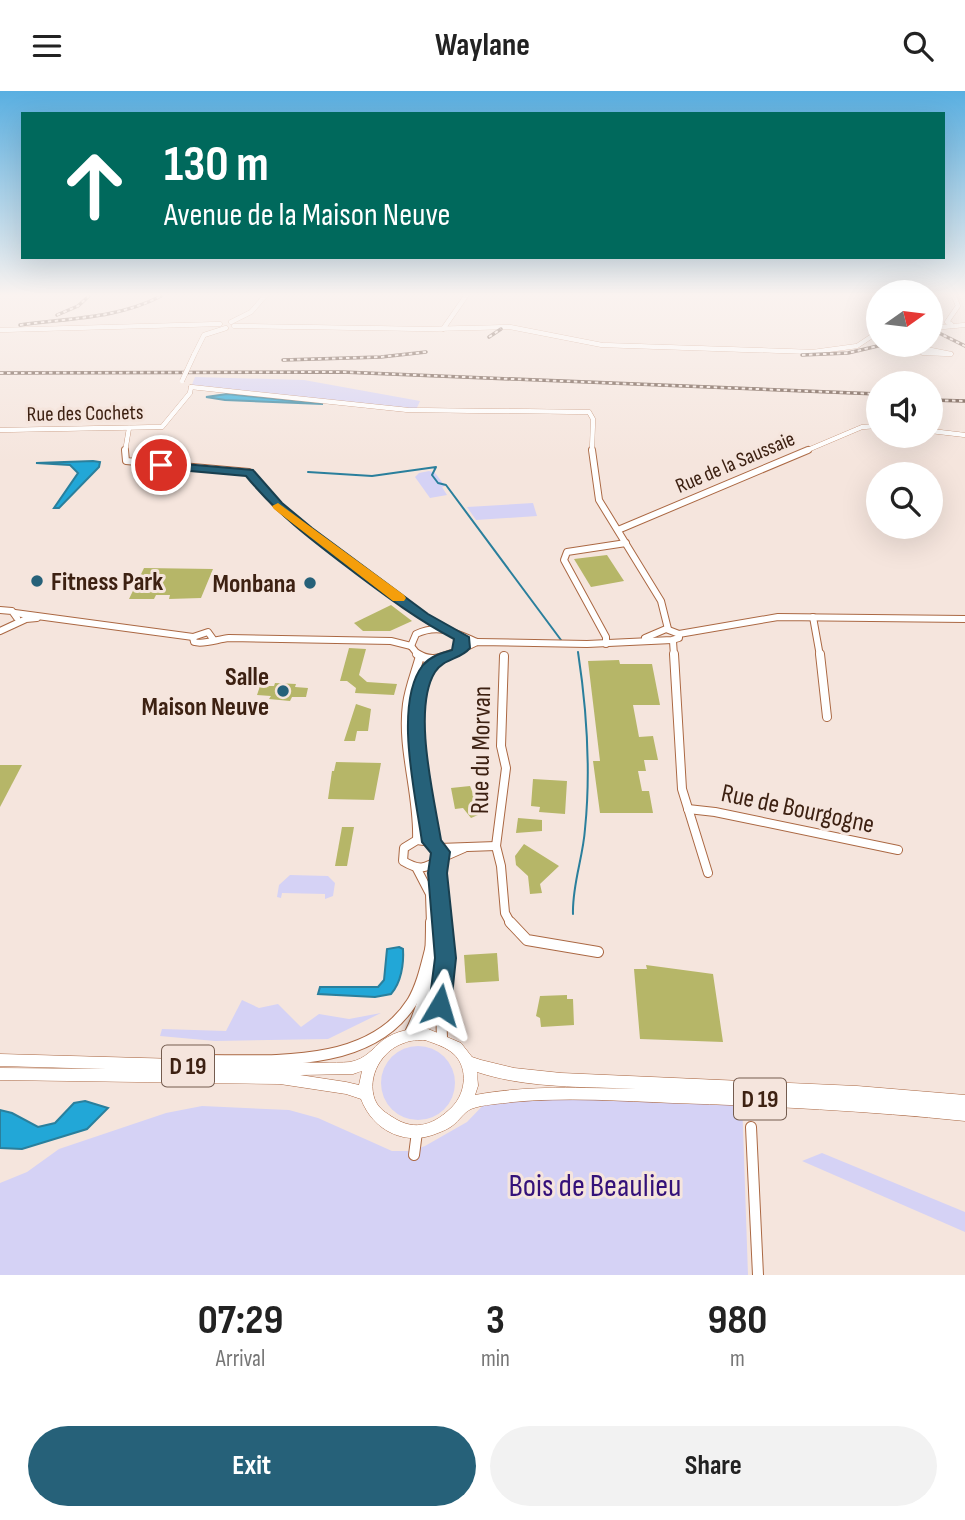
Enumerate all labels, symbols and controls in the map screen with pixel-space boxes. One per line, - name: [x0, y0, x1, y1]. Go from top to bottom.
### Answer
- text: Waylane: [435, 26, 530, 65]
- icon: menu: [28, 27, 66, 65]
- icon: search: [899, 27, 937, 65]
- text: 130 m: [164, 136, 269, 195]
- icon: ahead: [49, 140, 140, 231]
- text: Avenue de la Maison Neuve: [164, 196, 450, 235]
- north arrow: [866, 280, 943, 357]
- map controls: [866, 280, 943, 539]
- button: sound: [866, 371, 943, 448]
- street label: Rue des Cochets: [26, 400, 144, 427]
- street label: Rue de la Saussaie: [672, 426, 799, 499]
- pin: [131, 435, 191, 495]
- icon: arrive: [142, 446, 180, 484]
- button: search: [866, 462, 943, 539]
- place label: Fitness Park: [51, 567, 163, 598]
- place label: Monbana: [213, 569, 296, 600]
- marker: Fitness Park: [29, 573, 45, 589]
- marker: Monbana: [302, 575, 318, 591]
- place label: Salle Maison Neuve: [142, 662, 269, 723]
- marker: Salle Maison Neuve: [275, 683, 291, 699]
- street label: Rue du Morvan: [465, 686, 498, 814]
- street label: Rue de Bourgogne: [718, 778, 877, 841]
- position arrow: [403, 968, 477, 1042]
- road number: D 19: [162, 1045, 214, 1086]
- road number: D 19: [734, 1079, 786, 1119]
- park label: Bois de Beaulieu: [509, 1167, 681, 1206]
- text: 07:29: [198, 1295, 283, 1346]
- text: 3: [486, 1295, 505, 1346]
- text: 980: [708, 1295, 767, 1346]
- text: Arrival: [216, 1345, 265, 1373]
- text: min: [481, 1345, 510, 1373]
- text: m: [730, 1345, 745, 1373]
- button: Exit: [28, 1426, 476, 1506]
- button: Share: [490, 1426, 937, 1506]

